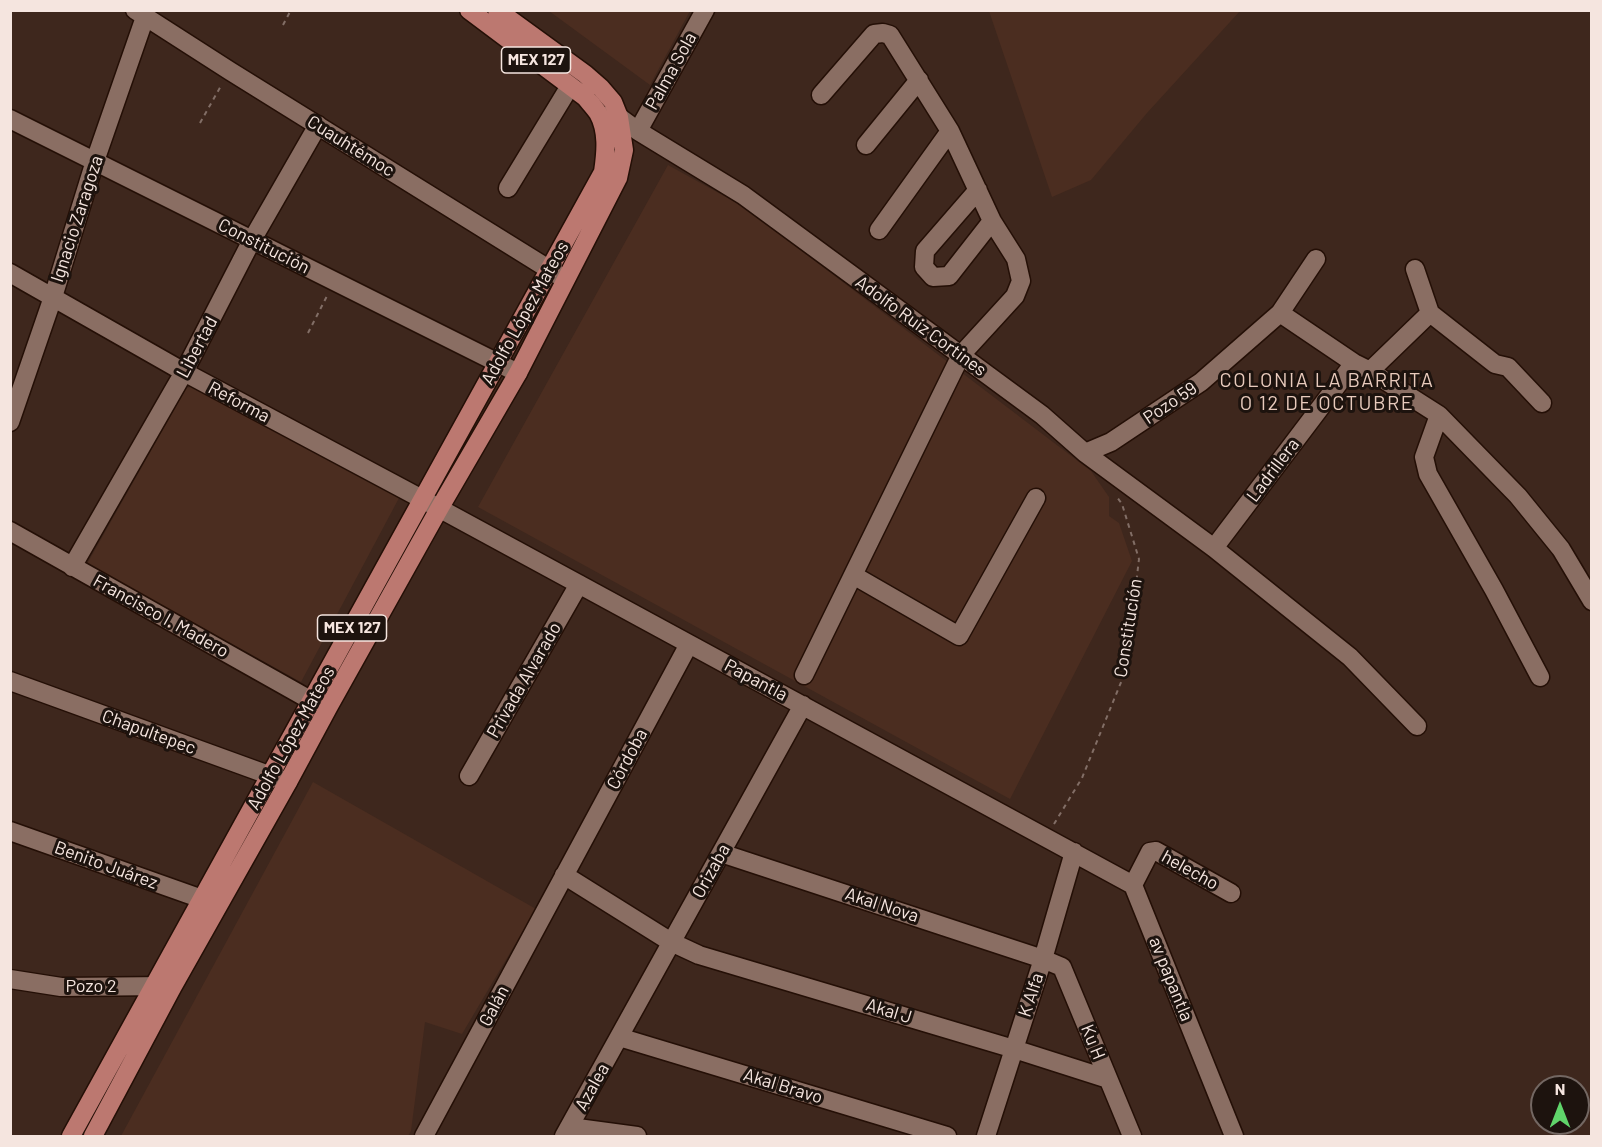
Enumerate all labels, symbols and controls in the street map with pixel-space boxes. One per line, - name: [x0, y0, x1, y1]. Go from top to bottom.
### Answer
- street label: Palma Sola: [641, 28, 701, 114]
- road number: MEX 127: [502, 47, 570, 73]
- street label: Cuauhtémoc: [303, 111, 399, 181]
- street label: Ignacio Zaragoza: [46, 153, 108, 285]
- street label: Constitución: [215, 214, 313, 278]
- street label: Adolfo López Mateos: [477, 238, 573, 388]
- street label: Adolfo Ruiz Cortines: [851, 271, 991, 381]
- street label: Libertad: [172, 313, 222, 381]
- district label: COLONIA LA BARRITA O 12 DE OCTUBRE: [1220, 368, 1434, 415]
- street label: Reforma: [205, 377, 273, 427]
- street label: Pozo 59: [1139, 377, 1201, 429]
- street label: Ladrillera: [1242, 434, 1304, 506]
- street label: Francisco I. Madero: [89, 570, 233, 662]
- street label: Constitución: [1110, 577, 1146, 679]
- road number: MEX 127: [318, 615, 386, 641]
- street label: Privada Alvarado: [482, 618, 566, 742]
- street label: Papantla: [721, 654, 791, 706]
- street label: Adolfo López Mateos: [243, 663, 339, 813]
- street label: Chapultepec: [99, 705, 199, 759]
- street label: Córdoba: [602, 725, 652, 793]
- street label: Benito Juárez: [51, 836, 161, 894]
- street label: Orizaba: [687, 840, 735, 902]
- street label: helecho: [1158, 846, 1222, 894]
- street label: Akal Nova: [843, 883, 921, 927]
- street label: av papantla: [1144, 934, 1198, 1024]
- street label: K Alfa: [1014, 970, 1048, 1020]
- street label: Pozo 2: [65, 975, 117, 997]
- street label: Galán: [474, 982, 514, 1030]
- street label: Akal J: [863, 994, 915, 1028]
- street label: Ku H: [1076, 1021, 1110, 1063]
- street label: Azalea: [570, 1059, 614, 1115]
- street label: Akal Bravo: [741, 1064, 825, 1108]
- north arrow: [1530, 1075, 1590, 1135]
- text: N: [1555, 1079, 1565, 1098]

